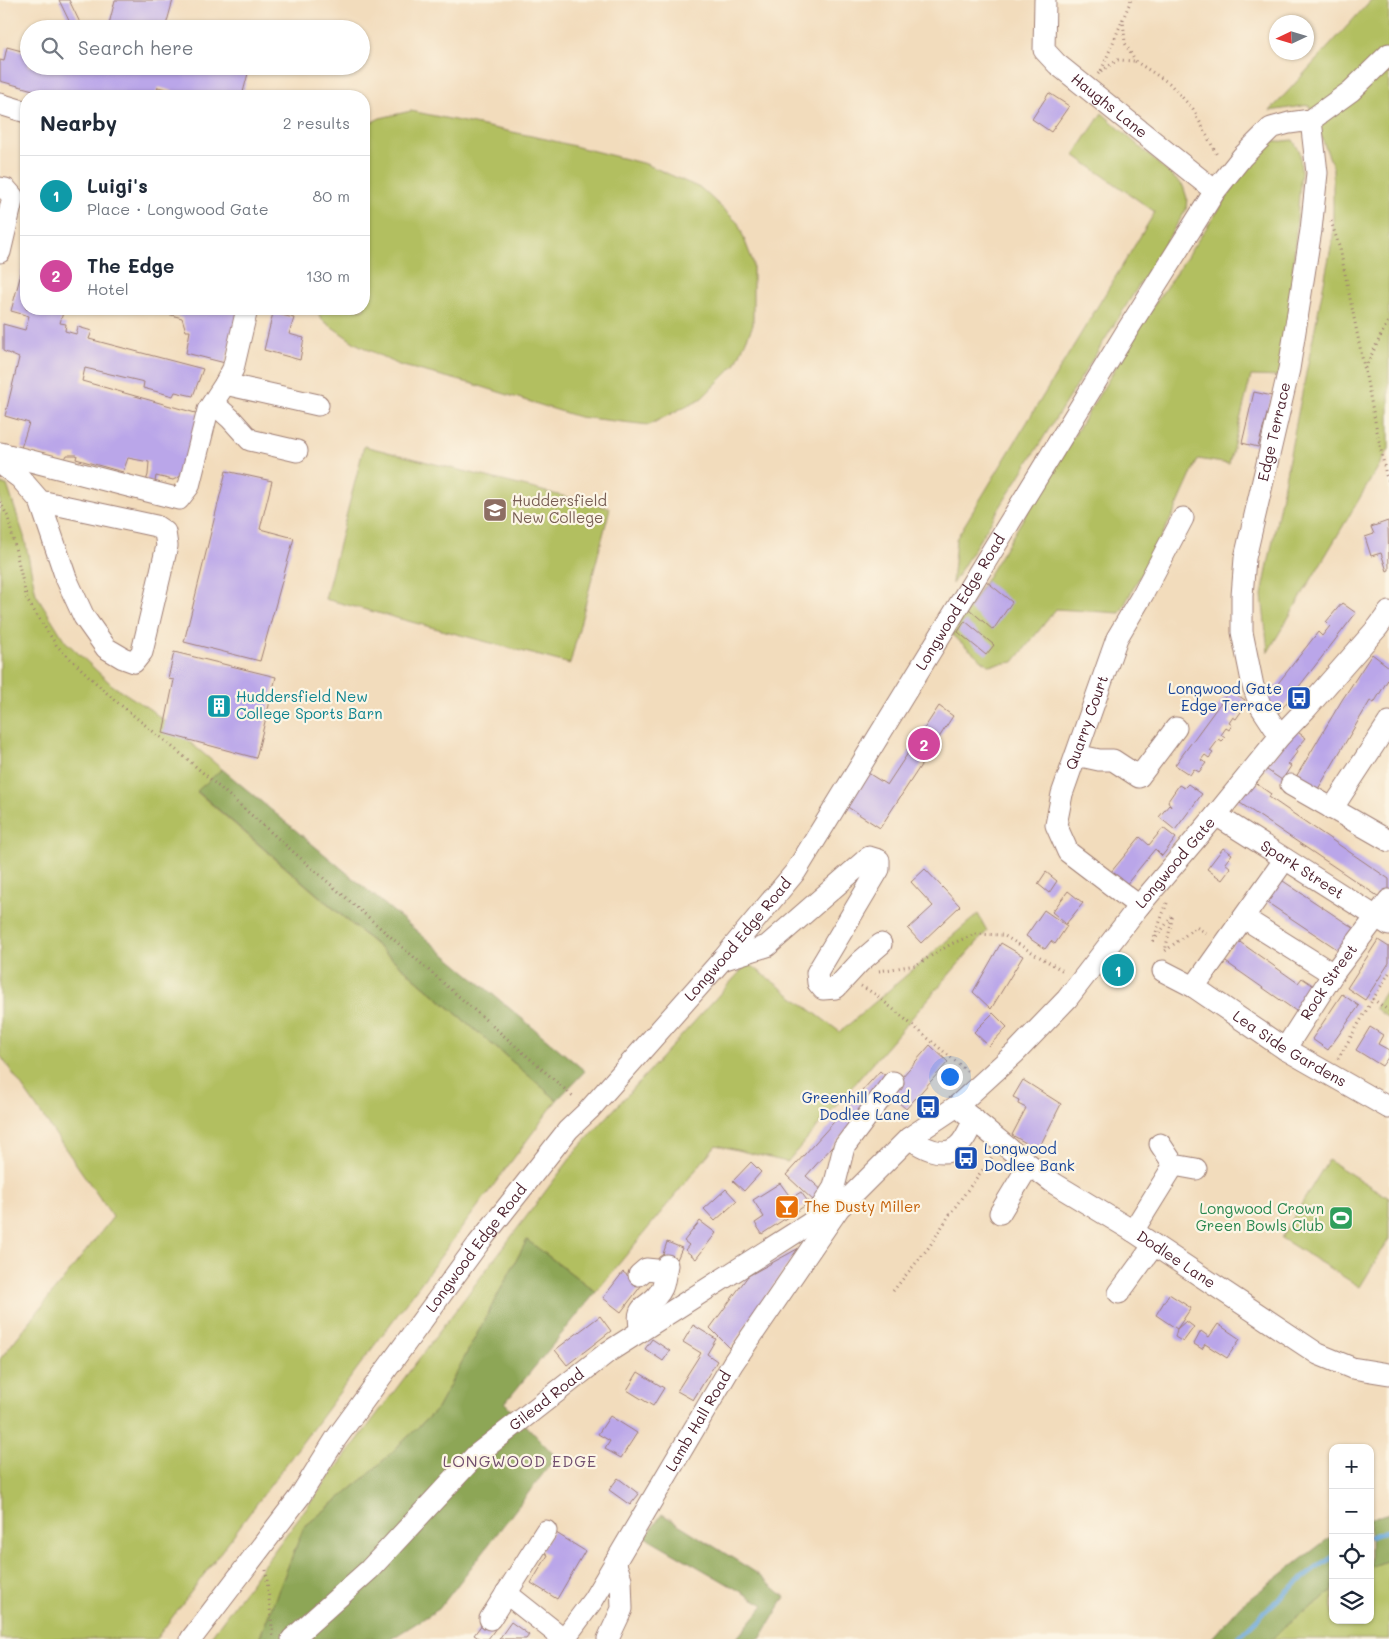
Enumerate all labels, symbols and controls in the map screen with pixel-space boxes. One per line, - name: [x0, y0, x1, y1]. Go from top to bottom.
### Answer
- north arrow: [1269, 15, 1314, 60]
- search box: [20, 20, 370, 75]
- icon: search: [38, 34, 66, 62]
- text: Search here: [78, 35, 194, 60]
- street label: Haughs Lane: [1067, 68, 1152, 142]
- text: Nearby: [40, 109, 117, 136]
- text: 2 results: [283, 112, 350, 133]
- text: Luigi's: [87, 173, 148, 198]
- text: 1: [52, 185, 60, 206]
- text: 80 m: [313, 185, 350, 206]
- text: Place · Longwood Gate: [87, 198, 269, 219]
- text: The Edge: [87, 253, 174, 278]
- text: 2: [52, 265, 60, 286]
- text: 130 m: [306, 265, 350, 286]
- text: Hotel: [87, 278, 129, 299]
- street label: Edge Terrace: [1252, 380, 1295, 483]
- place label: Huddersfield New College: [512, 490, 607, 527]
- school or university icon: Huddersfield New College: [482, 497, 508, 523]
- street label: Longwood Edge Road: [910, 530, 1009, 674]
- street label: Quarry Court: [1060, 672, 1112, 772]
- place label: Longwood Gate Edge Terrace: [1168, 678, 1282, 715]
- bus stop icon: Longwood Gate Edge Terrace: [1286, 685, 1312, 711]
- place label: Huddersfield New College Sports Barn: [236, 686, 383, 723]
- building icon: Huddersfield New College Sports Barn: [206, 693, 232, 719]
- pin: 2: [908, 725, 940, 763]
- street label: Longwood Gate: [1130, 812, 1219, 912]
- street label: Spark Street: [1257, 835, 1348, 903]
- street label: Longwood Edge Road: [679, 873, 795, 1005]
- street label: Rock Street: [1295, 940, 1361, 1024]
- pin: 1: [1102, 951, 1134, 989]
- street label: Lea Side Gardens: [1229, 1005, 1351, 1091]
- your location: [937, 1064, 963, 1090]
- place label: Greenhill Road Dodlee Lane: [802, 1087, 910, 1124]
- bus stop icon: Greenhill Road Dodlee Lane: [915, 1094, 941, 1120]
- place label: Longwood Dodlee Bank: [984, 1138, 1075, 1175]
- bus stop icon: Longwood Dodlee Bank: [953, 1145, 979, 1171]
- street label: Longwood Edge Road: [421, 1179, 531, 1316]
- bar icon: The Dusty Miller: [774, 1194, 800, 1220]
- place label: The Dusty Miller: [804, 1196, 921, 1216]
- place label: Longwood Crown Green Bowls Club: [1196, 1198, 1324, 1235]
- sports icon: Longwood Crown Green Bowls Club: [1328, 1205, 1354, 1231]
- street label: Dodlee Lane: [1133, 1225, 1220, 1292]
- street label: Gilead Road: [504, 1364, 588, 1435]
- street label: Lamb Hall Road: [660, 1367, 735, 1475]
- map controls: [1329, 1444, 1374, 1624]
- button: +: [1329, 1444, 1374, 1489]
- district label: LONGWOOD EDGE: [443, 1450, 597, 1471]
- button: −: [1329, 1489, 1374, 1534]
- button: locate: [1329, 1534, 1374, 1579]
- button: layers: [1329, 1579, 1374, 1624]

